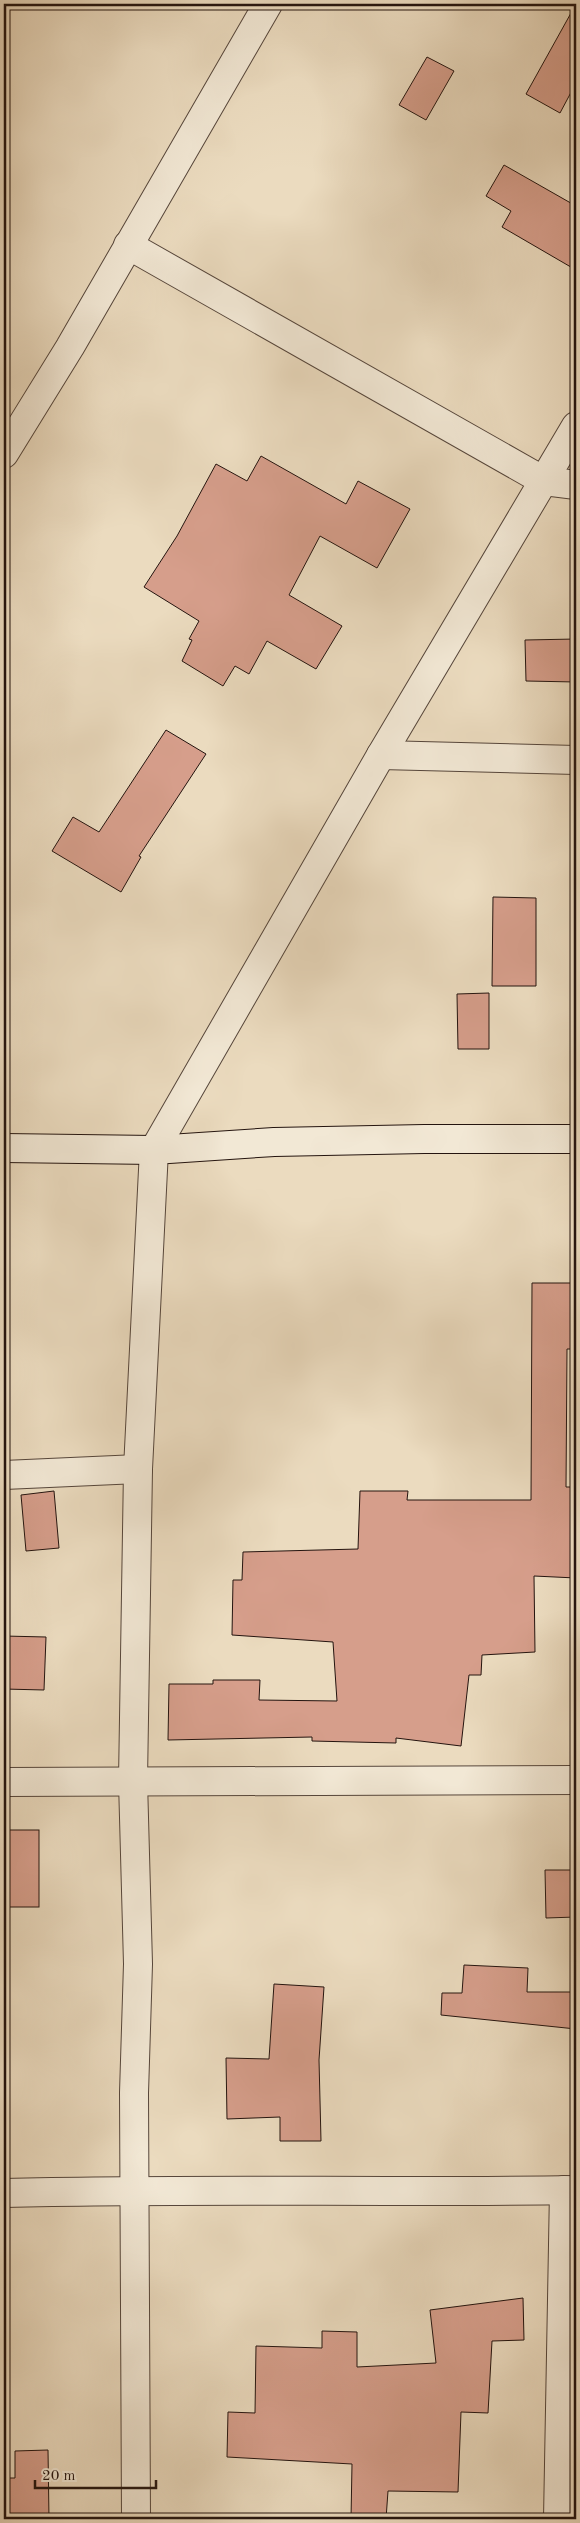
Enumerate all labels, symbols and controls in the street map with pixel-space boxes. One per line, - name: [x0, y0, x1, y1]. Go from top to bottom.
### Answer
- scale bar: [35, 2458, 156, 2490]
- text: 20 m: [42, 2469, 76, 2484]

